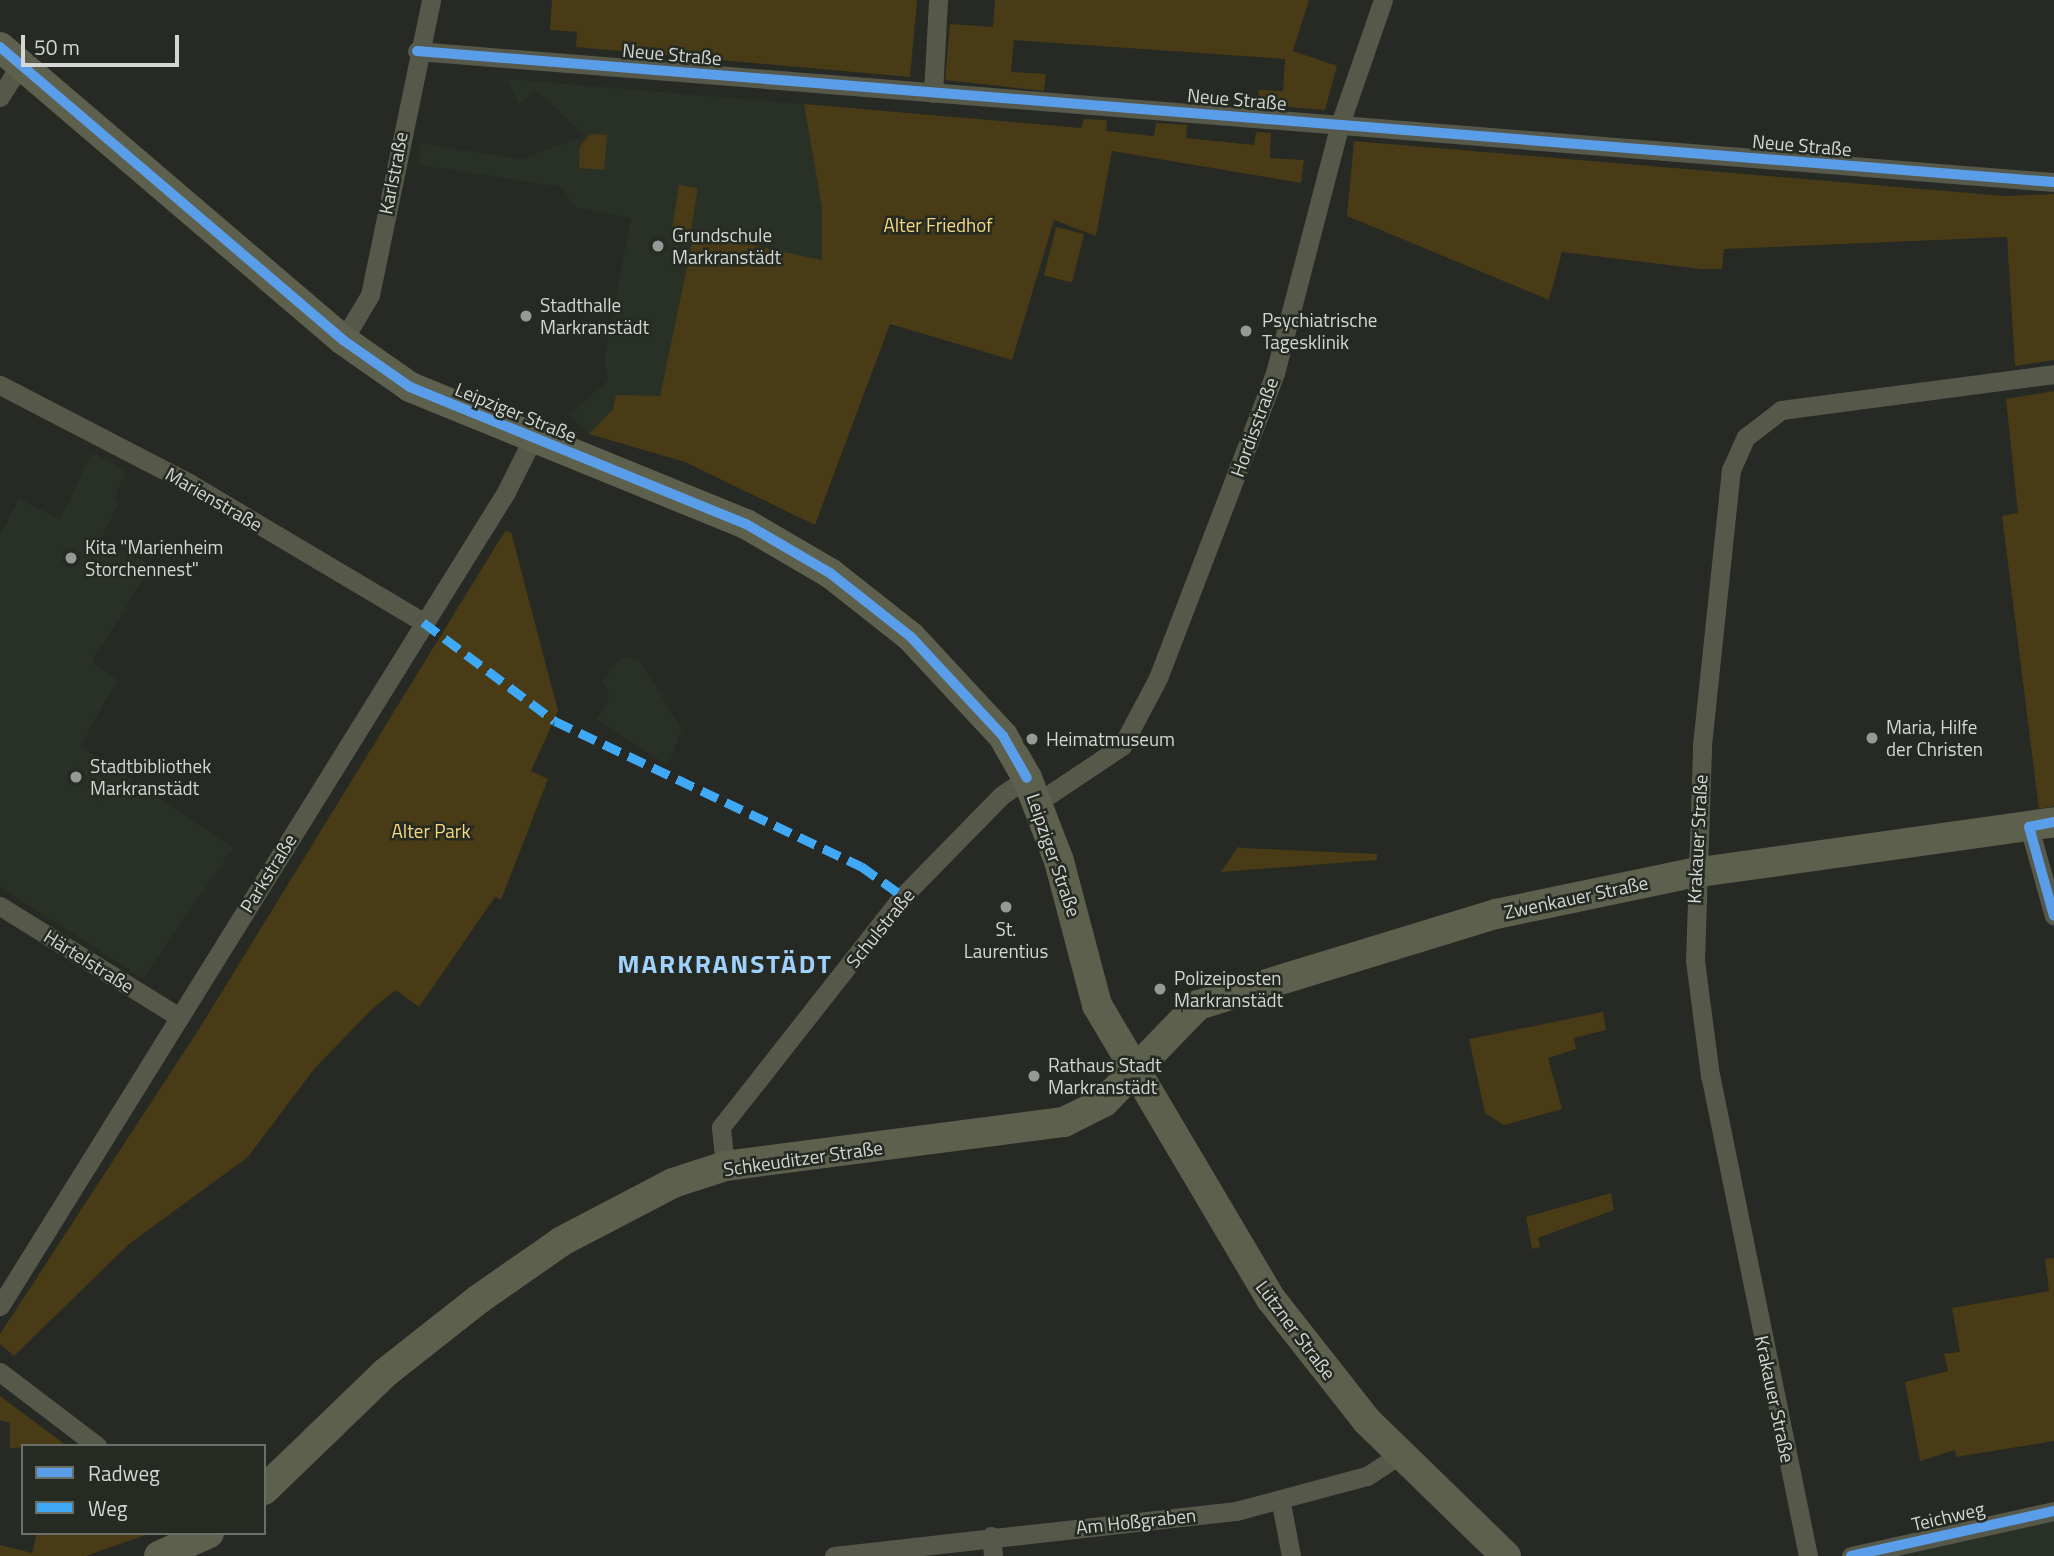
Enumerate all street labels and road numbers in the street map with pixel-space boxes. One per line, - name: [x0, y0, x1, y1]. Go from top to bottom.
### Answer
- street label: Neue Straße: [621, 38, 723, 70]
- street label: Neue Straße: [1186, 83, 1288, 115]
- street label: Neue Straße: [1751, 129, 1853, 161]
- street label: Karlstraße: [374, 130, 412, 216]
- street label: Hordisstraße: [1225, 374, 1283, 480]
- street label: Leipziger Straße: [452, 377, 580, 447]
- street label: Marienstraße: [161, 462, 267, 536]
- street label: Krakauer Straße: [1682, 774, 1712, 904]
- street label: Leipziger Straße: [1022, 790, 1086, 920]
- street label: Parkstraße: [235, 829, 301, 917]
- street label: Zwenkauer Straße: [1502, 871, 1650, 923]
- street label: Schulstraße: [841, 884, 919, 972]
- street label: Härtelstraße: [40, 924, 138, 998]
- street label: Schkeuditzer Straße: [722, 1136, 884, 1180]
- street label: Lützner Straße: [1251, 1276, 1341, 1384]
- street label: Krakauer Straße: [1750, 1333, 1800, 1465]
- street label: Teichweg: [1909, 1497, 1987, 1535]
- street label: Am Hoßgraben: [1075, 1503, 1197, 1539]

